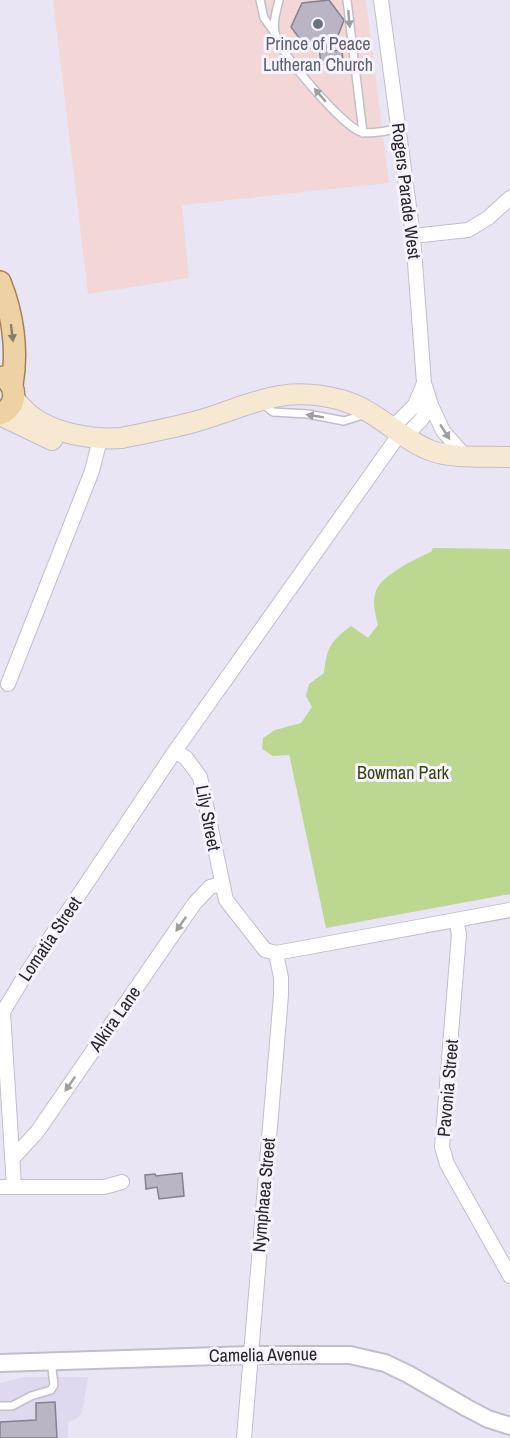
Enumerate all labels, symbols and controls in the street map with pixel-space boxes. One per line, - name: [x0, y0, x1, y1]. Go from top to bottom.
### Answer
- one-way arrow: [344, 10, 354, 29]
- marker: Prince of Peace Lutheran Church: [311, 17, 325, 31]
- place label: Prince of Peace Lutheran Church: [263, 31, 373, 77]
- one-way arrow: [314, 88, 327, 103]
- street label: Rogers Parade West: [386, 122, 427, 260]
- one-way arrow: [7, 324, 17, 343]
- one-way arrow: [305, 411, 324, 420]
- one-way arrow: [440, 423, 451, 440]
- park label: Bowman Park: [357, 760, 450, 785]
- street label: Lily Street: [190, 783, 227, 853]
- street label: Lomatia Street: [12, 892, 87, 986]
- one-way arrow: [175, 915, 187, 931]
- street label: Alkira Lane: [82, 981, 146, 1057]
- street label: Pavonia Street: [431, 1038, 464, 1138]
- one-way arrow: [65, 1076, 76, 1092]
- street label: Nymphaea Street: [246, 1137, 281, 1253]
- street label: Camelia Avenue: [209, 1341, 317, 1368]

